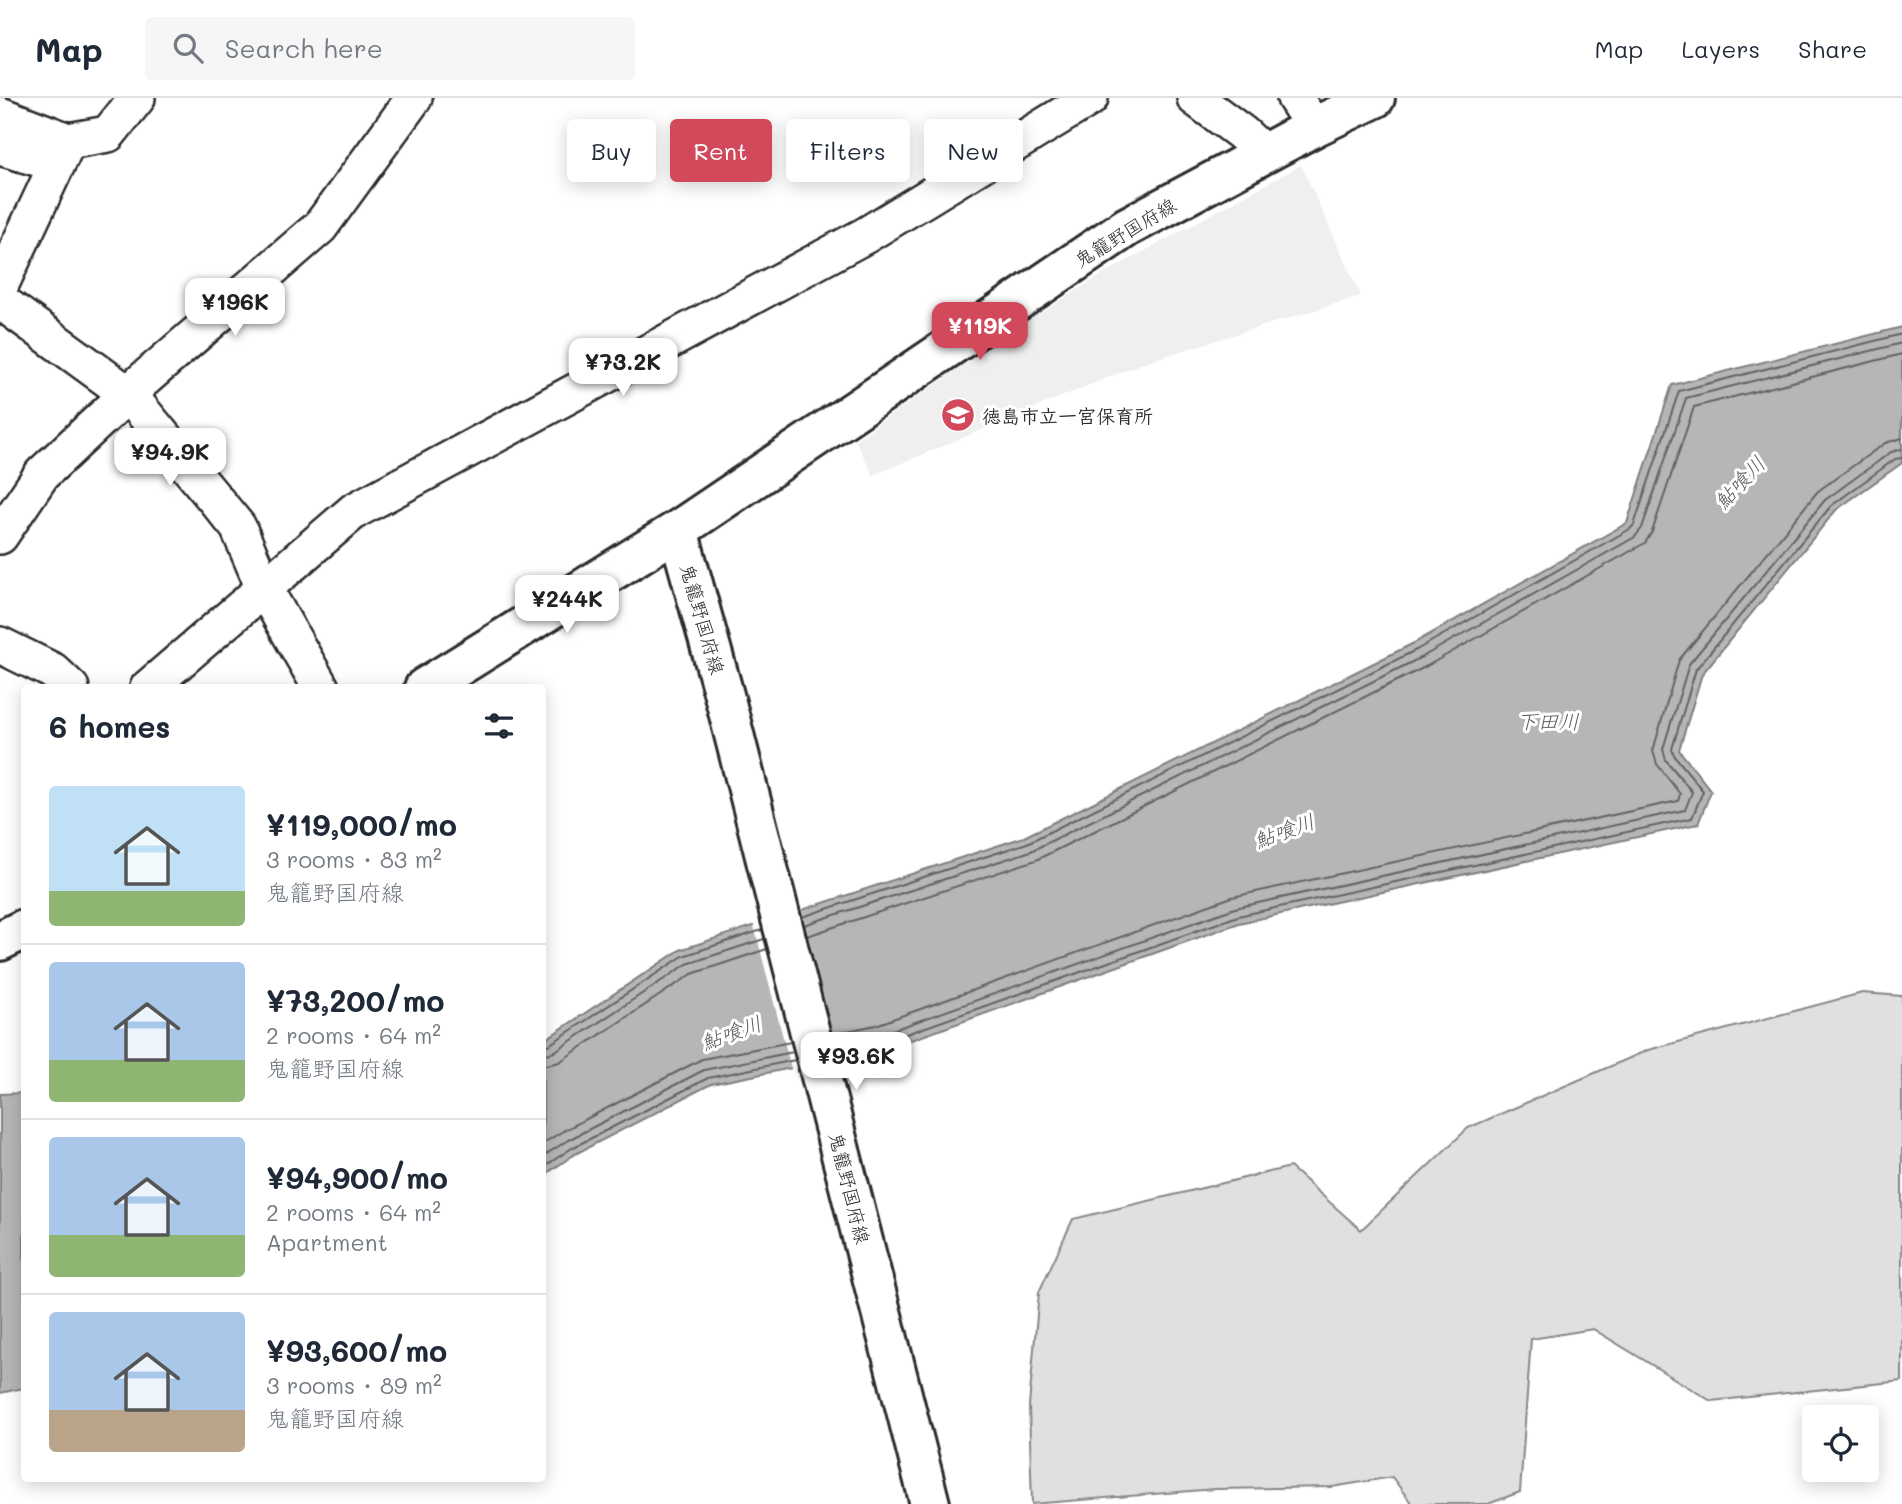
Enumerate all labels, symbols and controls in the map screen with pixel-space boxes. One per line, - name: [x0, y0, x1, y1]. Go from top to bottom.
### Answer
- search box: [145, 17, 635, 80]
- text: Map: [35, 27, 103, 70]
- icon: search: [169, 29, 207, 67]
- text: Search here: [225, 31, 383, 65]
- text: Map: [1595, 33, 1643, 64]
- text: Layers: [1681, 33, 1760, 64]
- text: Share: [1798, 33, 1867, 64]
- chip: Buy: [567, 119, 656, 182]
- chip: Rent: [670, 119, 772, 182]
- chip: Filters: [786, 119, 910, 182]
- chip: New: [924, 119, 1023, 182]
- street label: 鬼籠野国府線: [1070, 192, 1180, 272]
- pin: ¥196K: [186, 278, 284, 338]
- text: ¥196K: [201, 286, 269, 316]
- pin: ¥119K: [931, 302, 1029, 362]
- text: ¥119K: [948, 310, 1012, 340]
- pin: ¥73.2K: [566, 338, 680, 398]
- text: ¥73.2K: [585, 346, 661, 376]
- school or university icon: 徳島市立一宮保育所: [939, 396, 977, 434]
- place label: 徳島市立一宮保育所: [982, 403, 1153, 428]
- pin: ¥94.9K: [113, 428, 227, 488]
- text: ¥94.9K: [130, 436, 210, 466]
- water label: 鮎喰川: [1708, 450, 1770, 514]
- street label: 鬼籠野国府線: [675, 561, 731, 677]
- pin: ¥244K: [518, 575, 616, 635]
- text: ¥244K: [531, 583, 603, 613]
- text: 6 homes: [49, 706, 170, 746]
- icon: filters: [480, 707, 518, 745]
- water label: 下田川: [1517, 707, 1580, 734]
- text: ¥119,000/mo: [266, 804, 457, 844]
- water label: 鮎喰川: [1250, 807, 1318, 853]
- icon: home: [105, 814, 189, 898]
- text: 3 rooms · 83 m²: [266, 844, 442, 874]
- text: 鬼籠野国府線: [266, 877, 404, 907]
- text: ¥73,200/mo: [266, 980, 444, 1020]
- icon: home: [105, 990, 189, 1074]
- water label: 鮎喰川: [697, 1009, 765, 1055]
- text: 2 rooms · 64 m²: [266, 1020, 441, 1050]
- pin: ¥93.6K: [799, 1032, 913, 1092]
- text: ¥93.6K: [817, 1040, 895, 1070]
- text: 鬼籠野国府線: [266, 1053, 404, 1083]
- street label: 鬼籠野国府線: [824, 1130, 876, 1246]
- text: ¥94,900/mo: [266, 1157, 448, 1197]
- icon: home: [105, 1165, 189, 1249]
- text: 2 rooms · 64 m²: [266, 1197, 441, 1227]
- text: Apartment: [266, 1227, 388, 1257]
- text: ¥93,600/mo: [266, 1330, 447, 1370]
- icon: home: [105, 1340, 189, 1424]
- text: 3 rooms · 89 m²: [266, 1370, 442, 1400]
- text: 鬼籠野国府線: [266, 1403, 404, 1433]
- map controls: [1802, 1405, 1879, 1482]
- button: locate: [1802, 1405, 1879, 1482]

